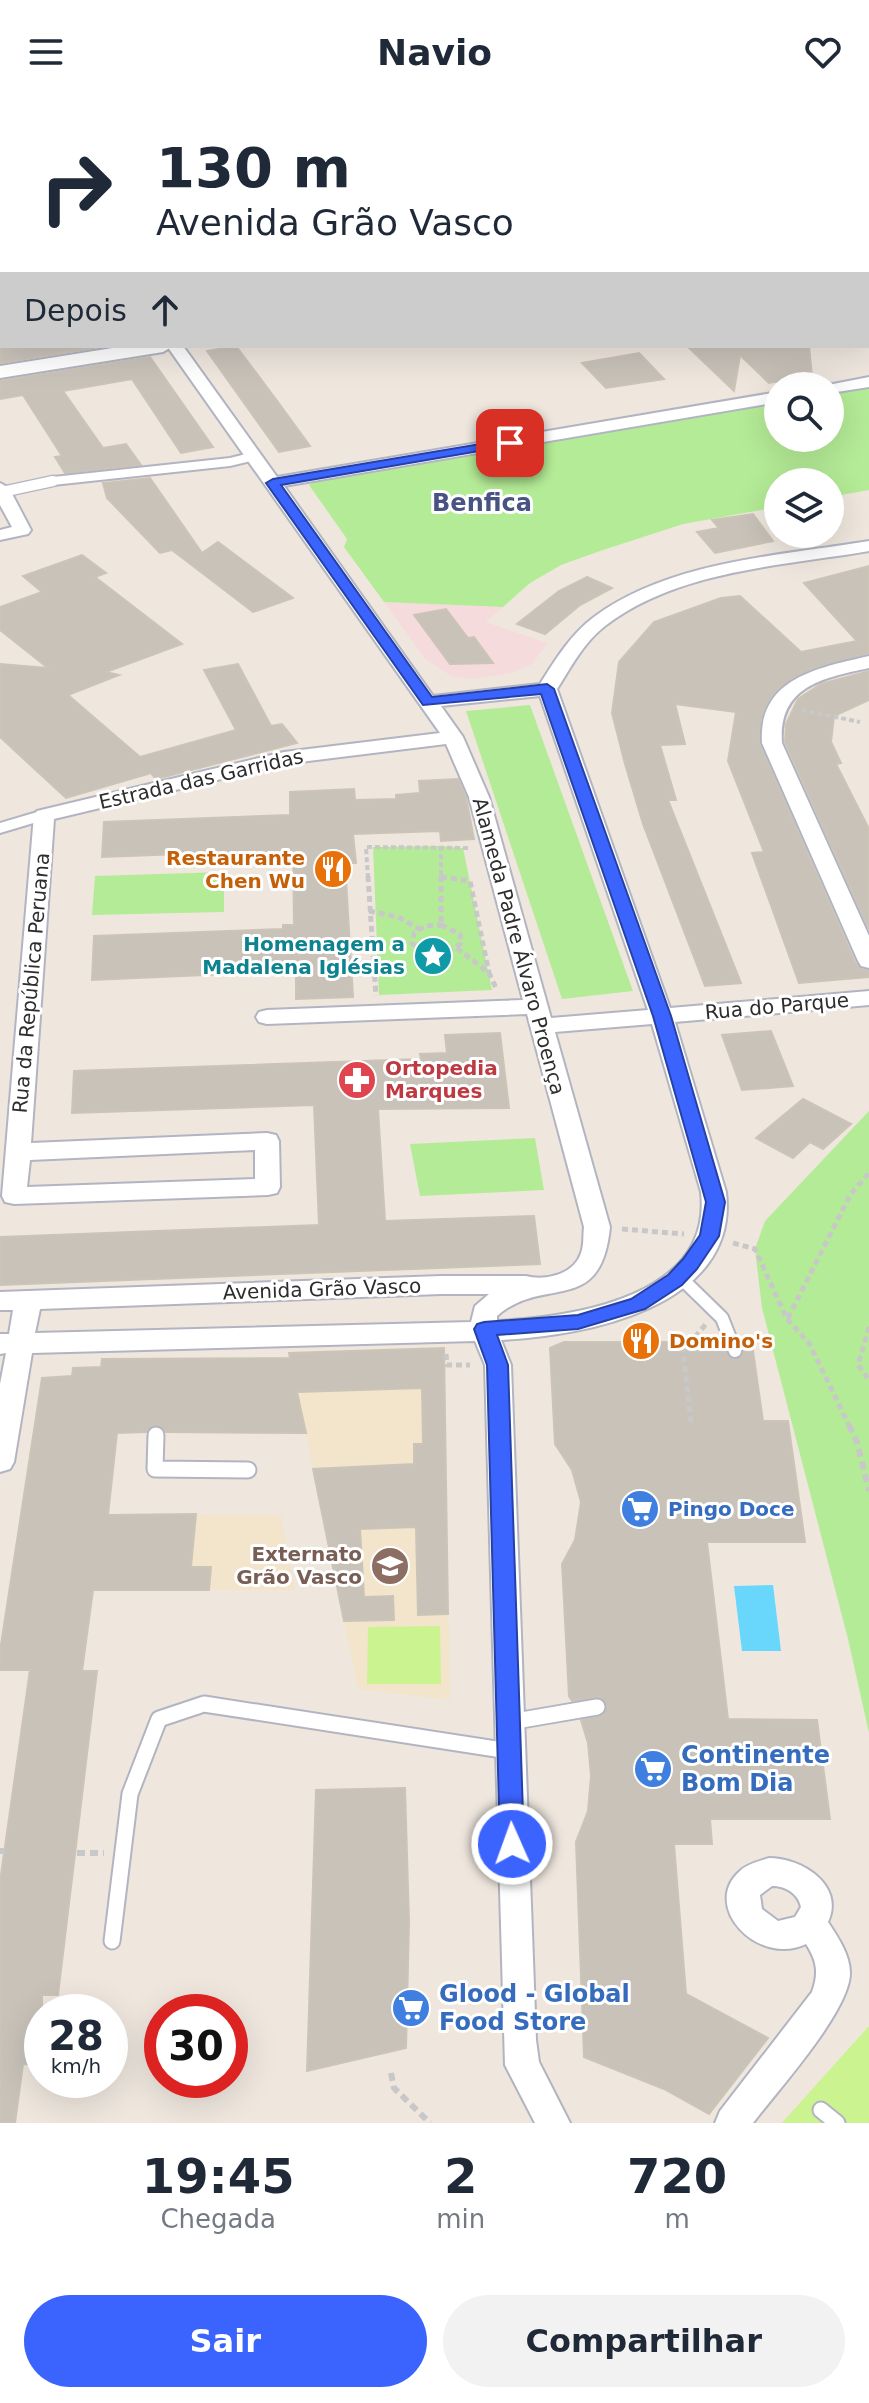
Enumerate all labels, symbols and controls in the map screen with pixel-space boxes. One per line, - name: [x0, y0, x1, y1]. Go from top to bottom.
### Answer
- icon: menu: [24, 30, 68, 74]
- icon: heart: [801, 30, 845, 74]
- text: Navio: [377, 32, 492, 73]
- text: 130 m: [156, 135, 351, 200]
- icon: right: [24, 136, 128, 240]
- text: Avenida Grão Vasco: [156, 202, 514, 243]
- icon: ahead: [143, 288, 187, 332]
- text: Depois: [24, 293, 127, 328]
- map controls: [764, 372, 844, 548]
- button: search: [764, 372, 844, 452]
- pin: [476, 409, 544, 477]
- icon: arrive: [488, 421, 532, 465]
- button: layers: [764, 468, 844, 548]
- district label: Benfica: [432, 489, 532, 517]
- street label: Estrada das Garridas: [96, 744, 306, 814]
- street label: Alameda Padre Álvaro Proença: [468, 795, 570, 1097]
- place label: Restaurante Chen Wu: [166, 846, 305, 893]
- restaurant icon: Restaurante Chen Wu: [312, 848, 354, 890]
- street label: Rua da República Peruana: [8, 852, 54, 1114]
- place label: Homenagem a Madalena Iglésias: [202, 932, 405, 979]
- place icon: Homenagem a Madalena Iglésias: [412, 935, 454, 977]
- street label: Rua do Parque: [704, 988, 850, 1024]
- place label: Ortopedia Marques: [385, 1056, 498, 1103]
- pharmacy icon: Ortopedia Marques: [336, 1059, 378, 1101]
- street label: Avenida Grão Vasco: [222, 1274, 422, 1304]
- restaurant icon: Domino's: [620, 1320, 662, 1362]
- place label: Domino's: [669, 1329, 773, 1353]
- supermarket icon: Pingo Doce: [619, 1488, 661, 1530]
- place label: Pingo Doce: [668, 1497, 795, 1521]
- place label: Externato Grão Vasco: [236, 1542, 362, 1589]
- school or university icon: Externato Grão Vasco: [369, 1545, 411, 1587]
- place label: Continente Bom Dia: [681, 1741, 830, 1797]
- supermarket icon: Continente Bom Dia: [632, 1748, 674, 1790]
- position arrow: [470, 1802, 554, 1886]
- place label: Glood - Global Food Store: [439, 1980, 630, 2036]
- supermarket icon: Glood - Global Food Store: [390, 1987, 432, 2029]
- speed limit sign: 30: [144, 1994, 248, 2098]
- text: 28: [48, 2013, 104, 2059]
- text: km/h: [51, 2054, 101, 2078]
- text: 19:45: [142, 2148, 295, 2204]
- text: 2: [444, 2148, 477, 2204]
- text: 720: [627, 2148, 727, 2204]
- text: Chegada: [160, 2204, 276, 2234]
- text: min: [436, 2204, 485, 2234]
- text: m: [664, 2204, 690, 2234]
- button: Sair: [24, 2295, 427, 2387]
- button: Compartilhar: [443, 2295, 845, 2387]

